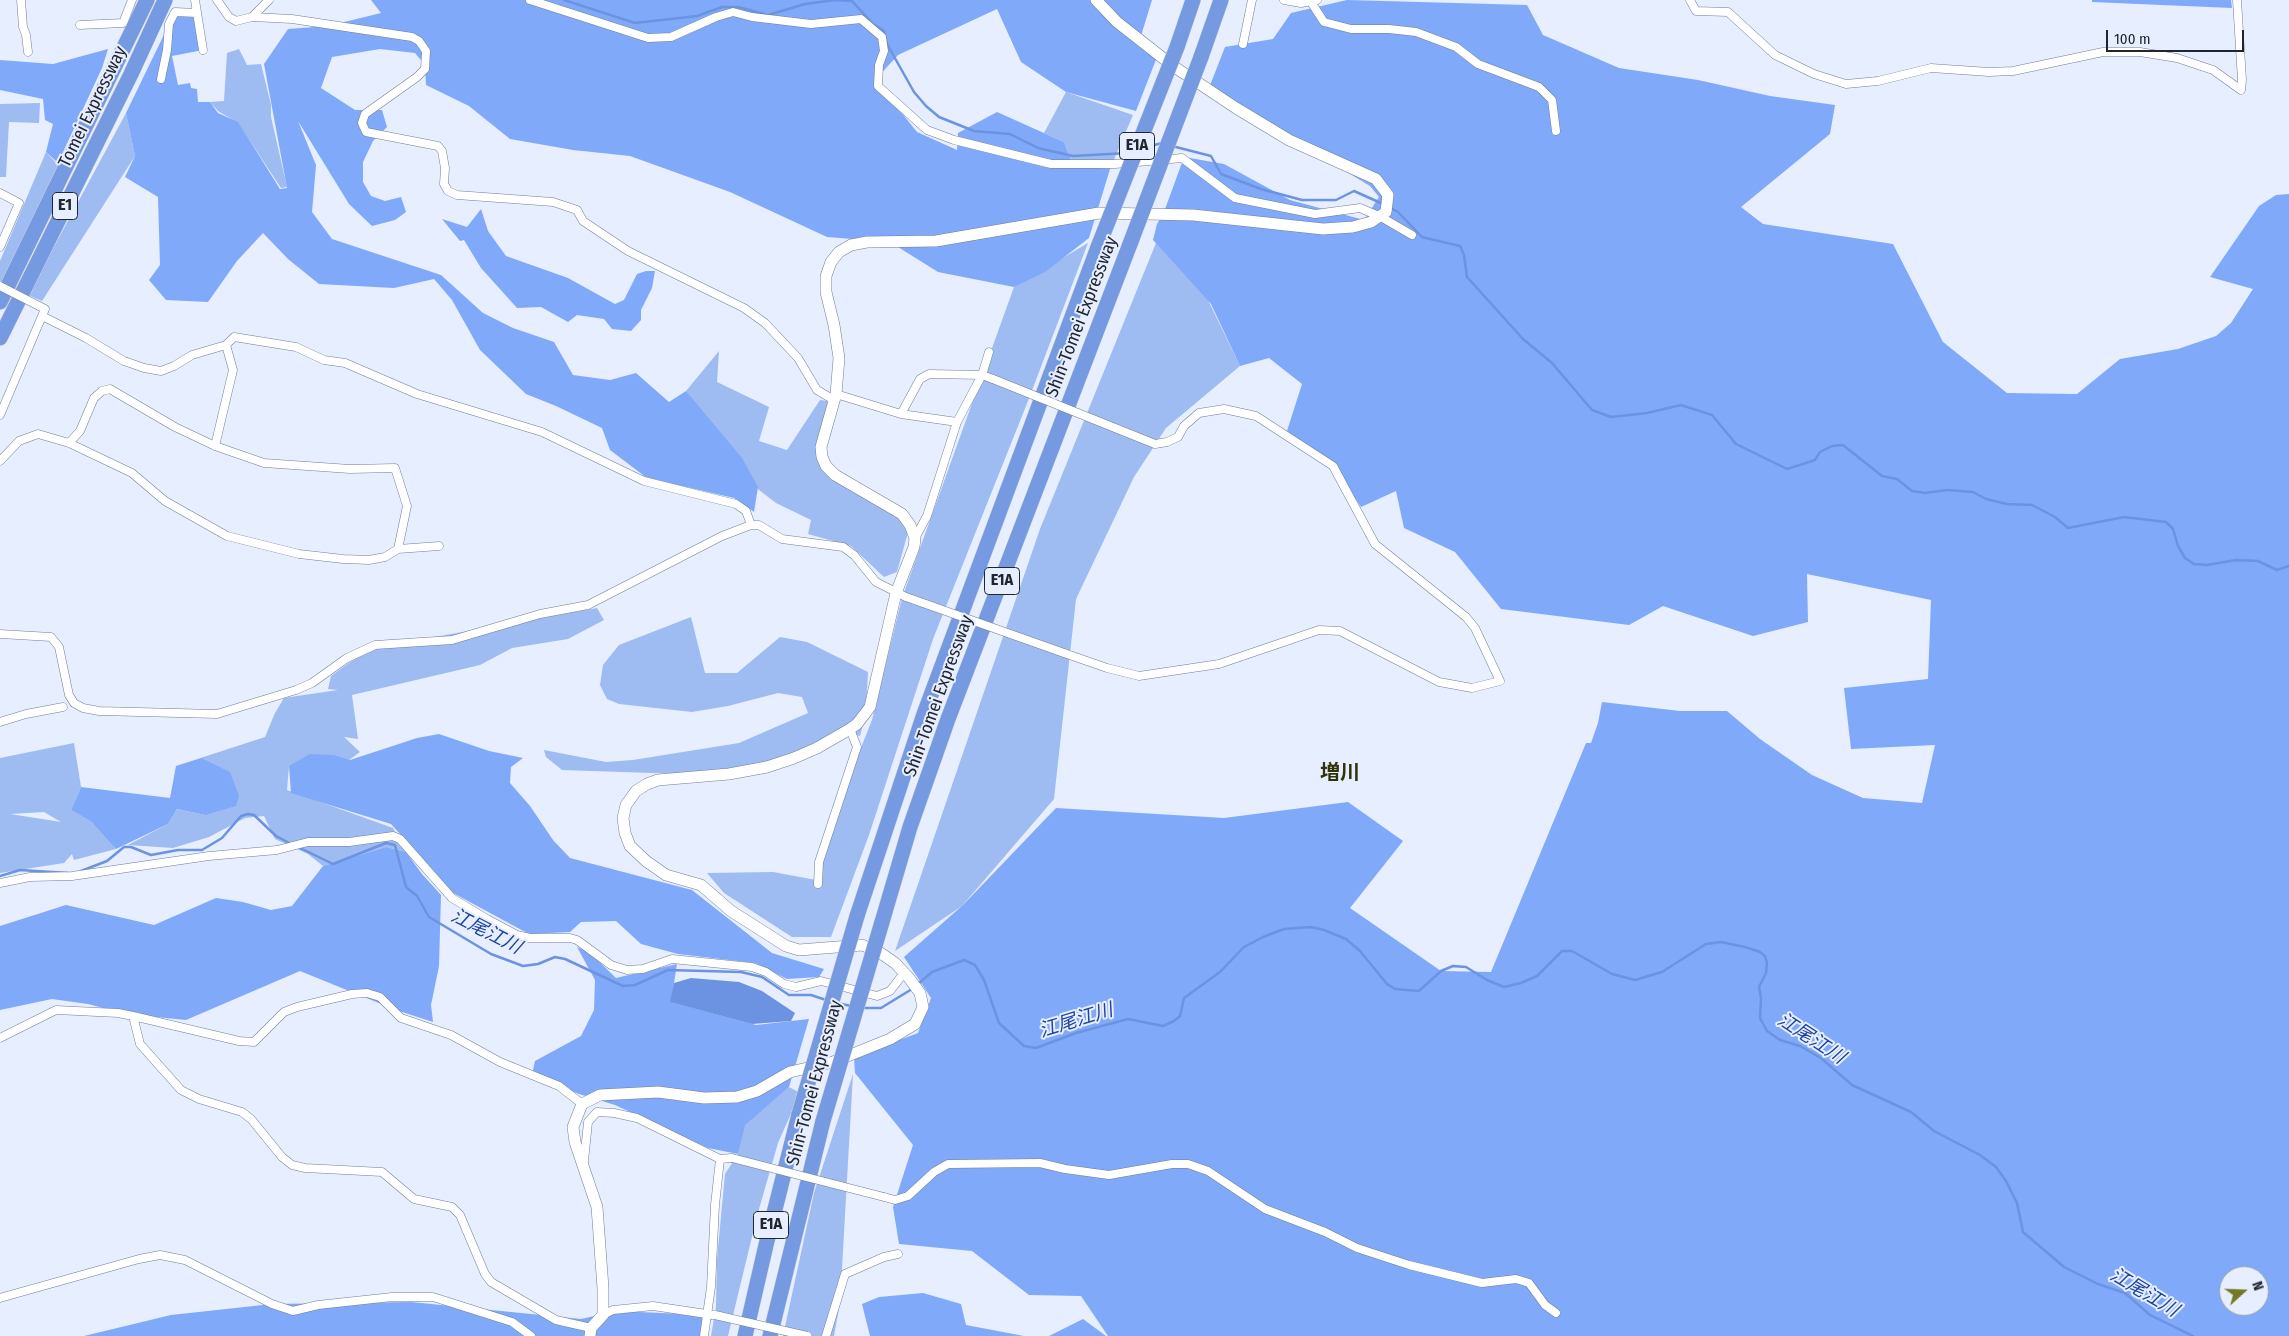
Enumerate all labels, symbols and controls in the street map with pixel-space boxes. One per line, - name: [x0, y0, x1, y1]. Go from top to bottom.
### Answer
- scale bar: [2109, 20, 2246, 52]
- text: 100 m: [2114, 30, 2151, 48]
- street label: Tomei Expressway: [54, 43, 132, 171]
- road number: E1A: [1120, 132, 1154, 160]
- road number: E1: [52, 192, 78, 220]
- street label: Shin-Tomei Expressway: [1041, 234, 1123, 400]
- road number: E1A: [984, 568, 1020, 594]
- street label: Shin-Tomei Expressway: [900, 612, 978, 780]
- district label: 増川: [1320, 761, 1360, 785]
- water label: 江尾江川: [447, 905, 525, 959]
- street label: Shin-Tomei Expressway: [783, 998, 847, 1168]
- water label: 江尾江川: [1036, 999, 1116, 1043]
- water label: 江尾江川: [1773, 1009, 1849, 1069]
- road number: E1A: [754, 1212, 788, 1238]
- water label: 江尾江川: [2106, 1264, 2182, 1322]
- north arrow: [2219, 1266, 2269, 1316]
- text: N: [2248, 1279, 2267, 1293]

